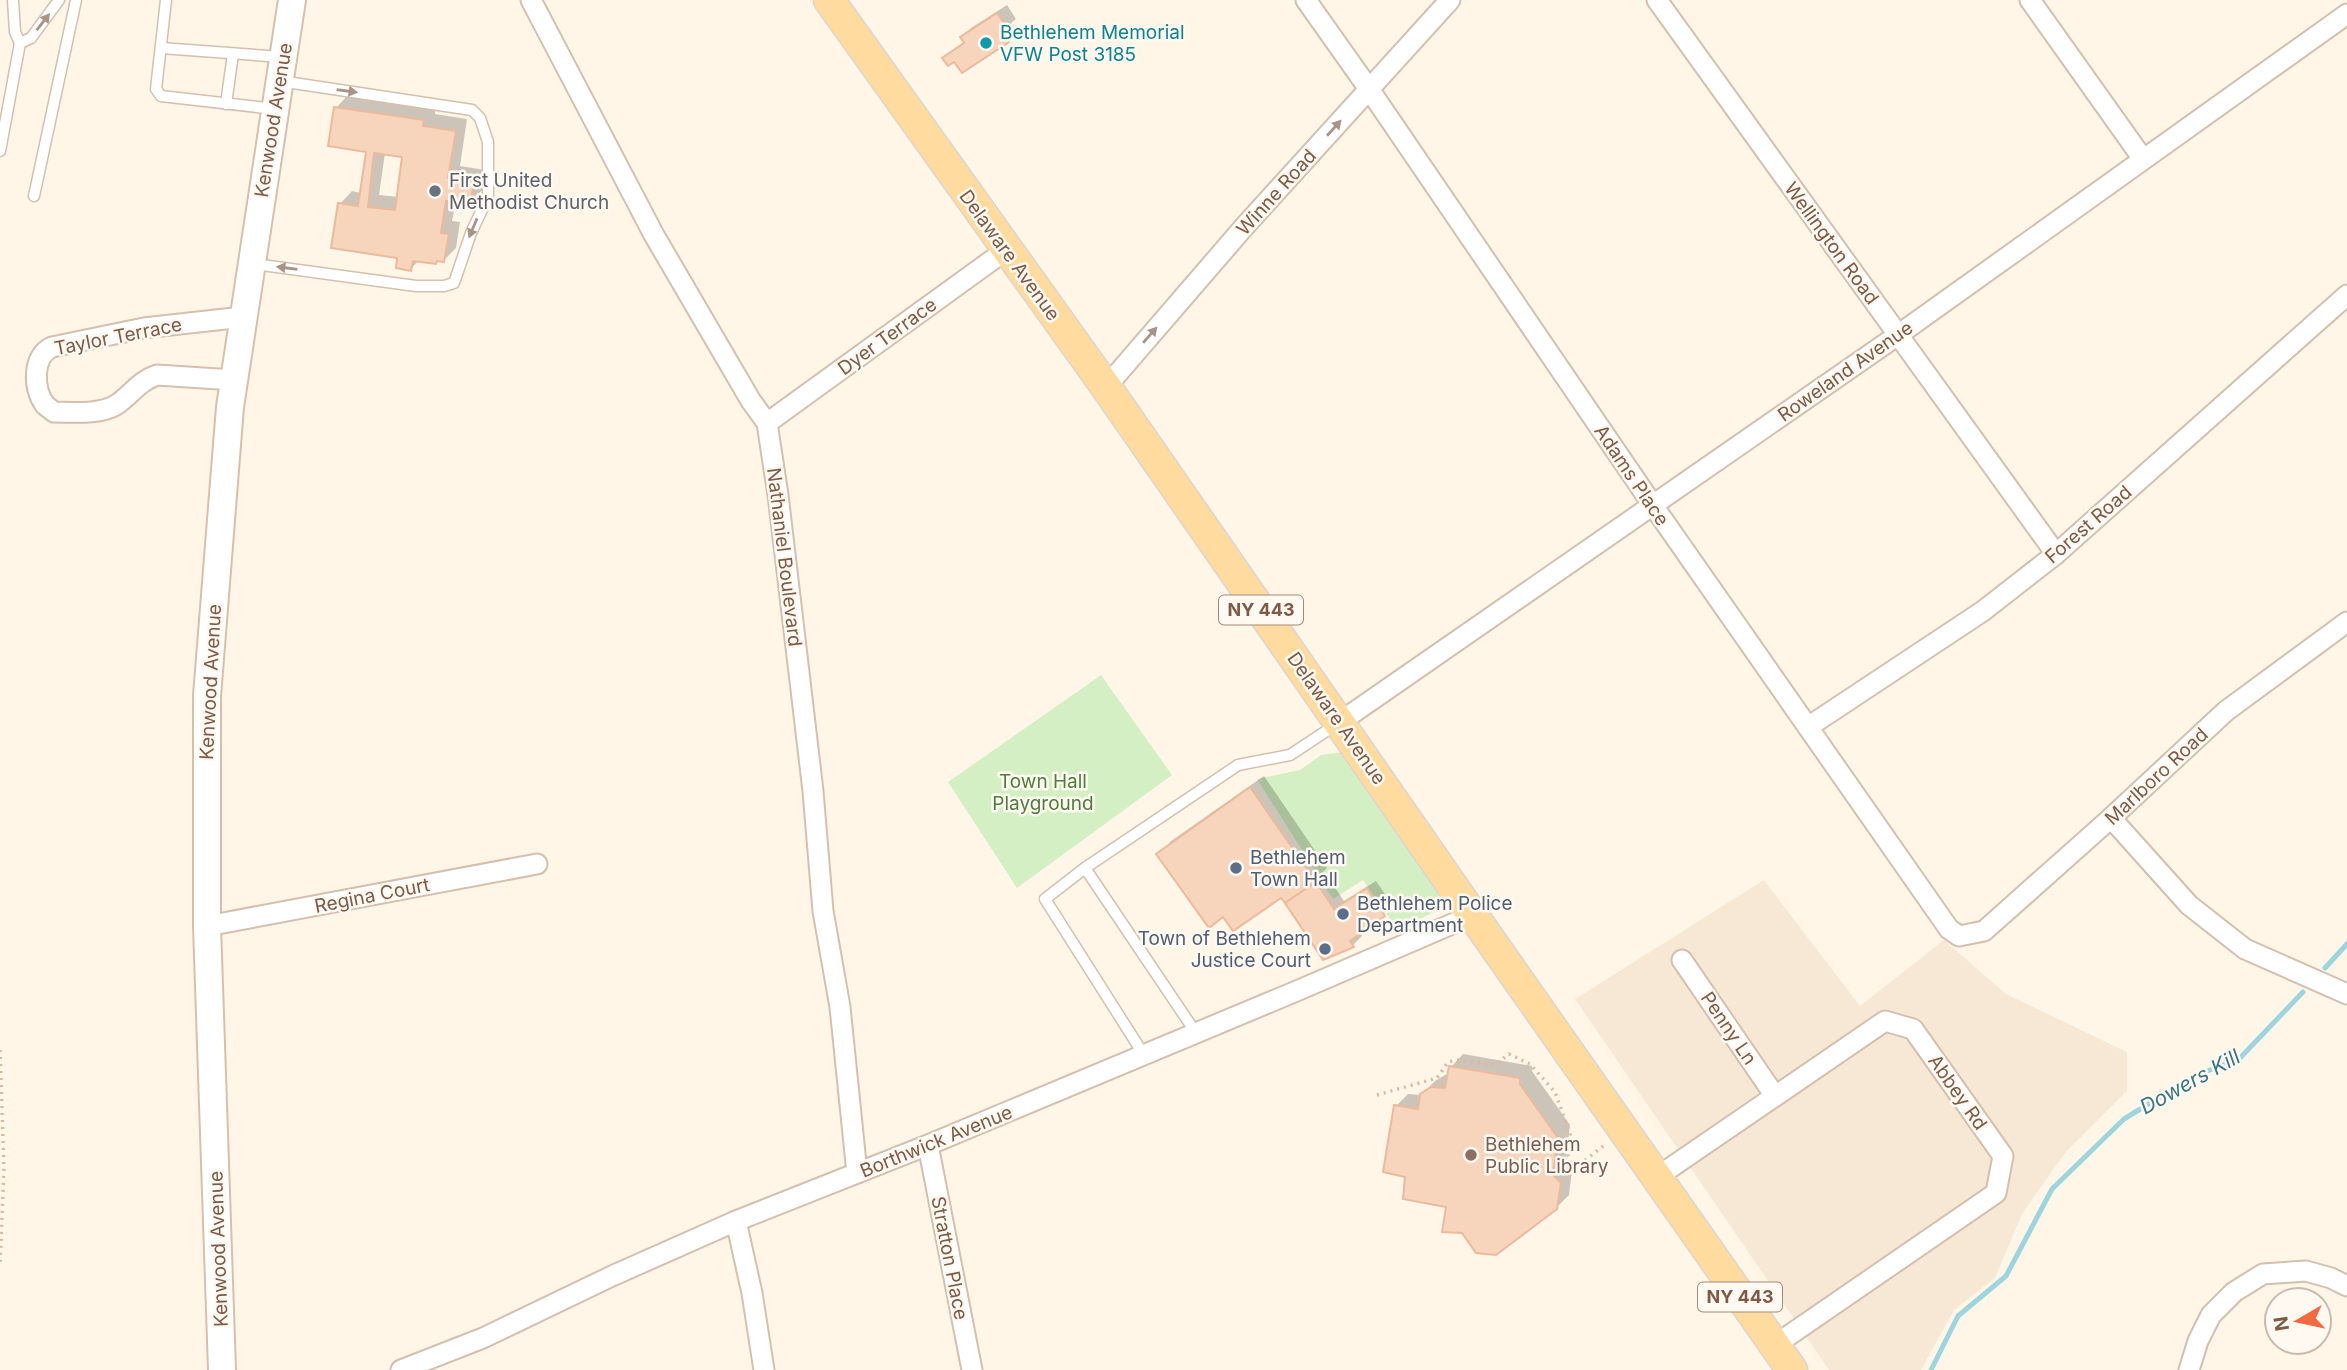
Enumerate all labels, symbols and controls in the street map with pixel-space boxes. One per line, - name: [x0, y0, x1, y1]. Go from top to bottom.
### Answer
- one-way arrow: [36, 14, 51, 32]
- place label: Bethlehem Memorial VFW Post 3185: [1000, 21, 1185, 66]
- marker: Bethlehem Memorial VFW Post 3185: [978, 35, 994, 51]
- street label: Kenwood Avenue: [250, 41, 297, 199]
- one-way arrow: [336, 86, 358, 97]
- one-way arrow: [1325, 120, 1341, 137]
- street label: Winne Road: [1232, 144, 1321, 240]
- place label: First United Methodist Church: [449, 169, 609, 214]
- street label: Wellington Road: [1780, 178, 1884, 309]
- marker: First United Methodist Church: [427, 183, 443, 199]
- street label: Delaware Avenue: [954, 185, 1065, 325]
- one-way arrow: [468, 218, 479, 239]
- one-way arrow: [276, 262, 298, 273]
- street label: Dyer Terrace: [833, 293, 941, 380]
- street label: Taylor Terrace: [52, 313, 184, 360]
- street label: Roweland Avenue: [1773, 316, 1917, 427]
- one-way arrow: [1142, 327, 1157, 344]
- street label: Adams Place: [1589, 420, 1674, 530]
- street label: Nathaniel Boulevard: [762, 466, 807, 648]
- street label: Forest Road: [2040, 481, 2136, 568]
- road number: NY 443: [1219, 596, 1303, 624]
- street label: Kenwood Avenue: [195, 604, 226, 761]
- street label: Delaware Avenue: [1282, 648, 1391, 789]
- street label: Marlboro Road: [2100, 723, 2213, 830]
- park label: Town Hall Playground: [992, 770, 1094, 815]
- place label: Bethlehem Town Hall: [1250, 846, 1346, 891]
- marker: Bethlehem Town Hall: [1228, 860, 1244, 876]
- street label: Regina Court: [313, 873, 432, 918]
- place label: Bethlehem Police Department: [1357, 892, 1513, 937]
- marker: Bethlehem Police Department: [1335, 906, 1351, 922]
- place label: Town of Bethlehem Justice Court: [1138, 927, 1311, 972]
- marker: Town of Bethlehem Justice Court: [1317, 941, 1333, 957]
- street label: Penny Ln: [1696, 987, 1761, 1069]
- water label: Dowers Kill: [2135, 1043, 2245, 1119]
- street label: Abbey Rd: [1923, 1050, 1992, 1134]
- street label: Borthwick Avenue: [857, 1100, 1016, 1183]
- place label: Bethlehem Public Library: [1485, 1133, 1609, 1178]
- marker: Bethlehem Public Library: [1463, 1147, 1479, 1163]
- street label: Kenwood Avenue: [204, 1171, 233, 1327]
- street label: Stratton Place: [926, 1194, 973, 1322]
- road number: NY 443: [1698, 1282, 1782, 1312]
- north arrow: [2263, 1286, 2333, 1356]
- text: N: [2269, 1315, 2294, 1333]

